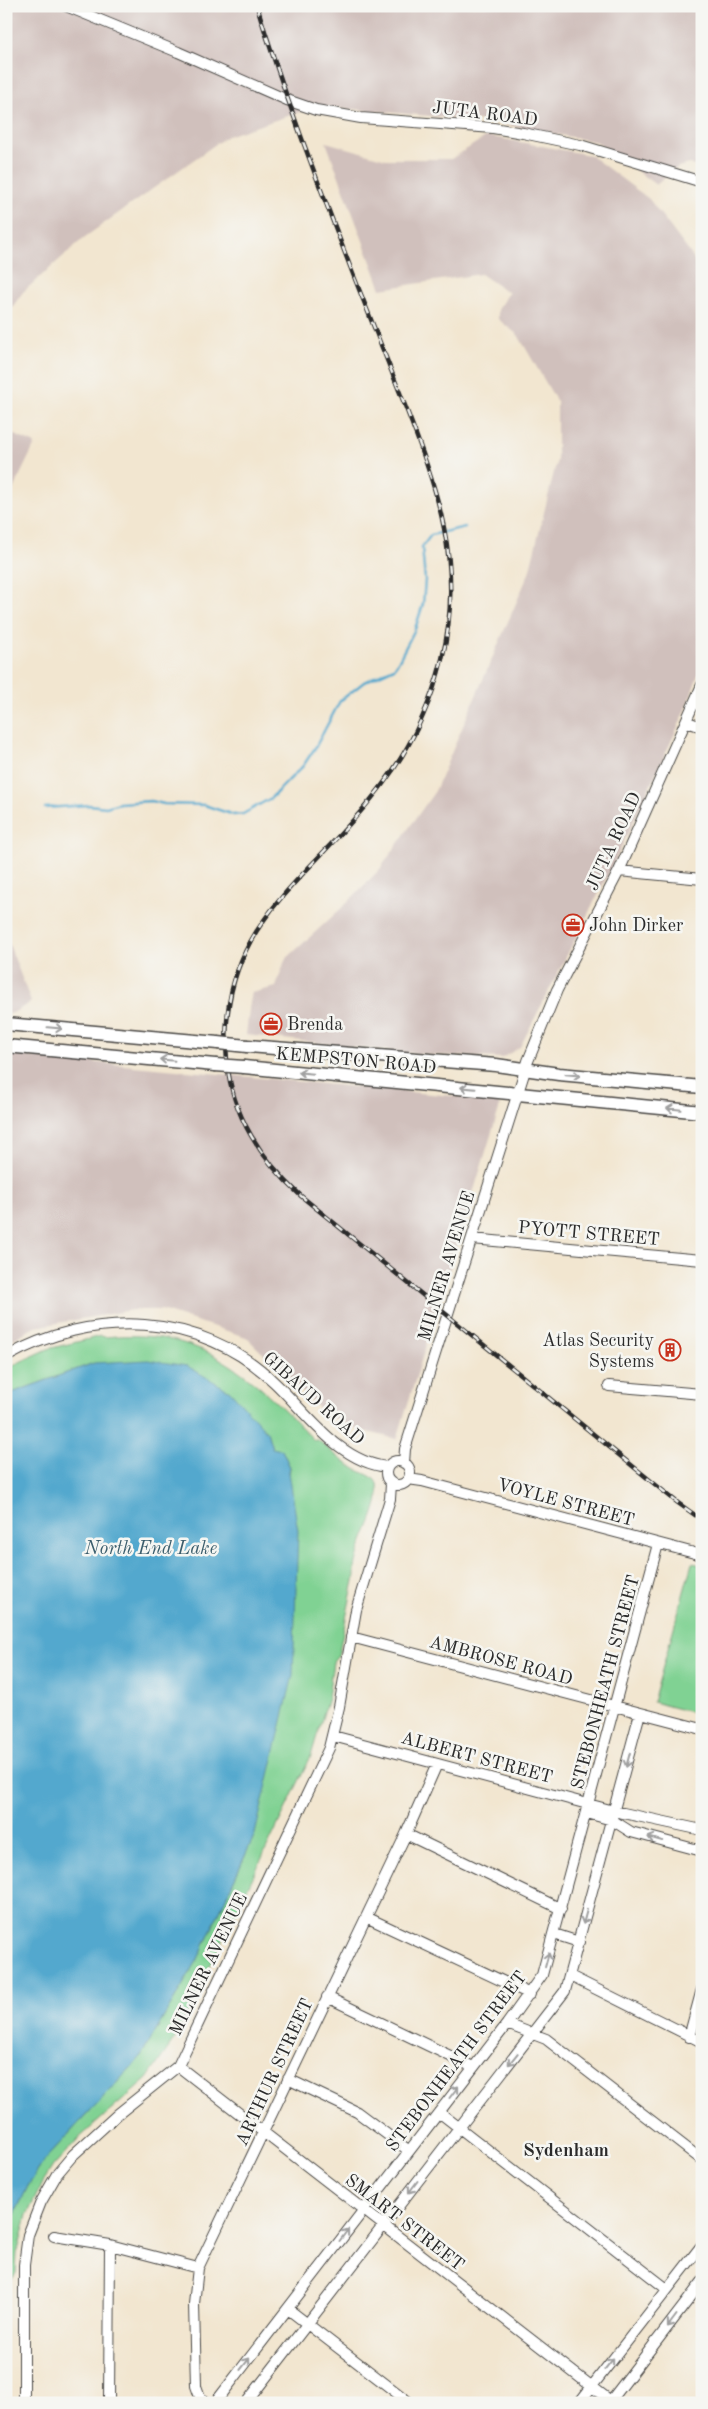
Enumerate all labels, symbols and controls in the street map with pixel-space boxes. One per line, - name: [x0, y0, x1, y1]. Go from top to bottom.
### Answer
- street label: JUTA ROAD: [431, 99, 539, 129]
- street label: JUTA ROAD: [583, 790, 644, 893]
- office icon: John Dirker: [561, 913, 585, 937]
- place label: John Dirker: [589, 917, 684, 935]
- office icon: Brenda: [259, 1012, 283, 1036]
- place label: Brenda: [287, 1016, 343, 1034]
- one-way arrow: [47, 1024, 63, 1033]
- street label: KEMPSTON ROAD: [275, 1045, 437, 1077]
- one-way arrow: [159, 1056, 175, 1065]
- one-way arrow: [299, 1068, 315, 1077]
- one-way arrow: [565, 1070, 581, 1080]
- one-way arrow: [460, 1084, 476, 1093]
- one-way arrow: [666, 1104, 682, 1114]
- street label: MILNER AVENUE: [416, 1189, 478, 1343]
- street label: PYOTT STREET: [517, 1219, 661, 1249]
- place label: Atlas Security Systems: [542, 1332, 654, 1371]
- building icon: Atlas Security Systems: [658, 1338, 682, 1362]
- street label: GIBAUD ROAD: [259, 1349, 367, 1449]
- street label: VOYLE STREET: [495, 1476, 636, 1530]
- water label: North End Lake: [84, 1540, 218, 1559]
- street label: STEBONHEATH STREET: [569, 1573, 643, 1791]
- street label: AMBROSE ROAD: [427, 1633, 574, 1689]
- street label: ALBERT STREET: [399, 1729, 554, 1787]
- one-way arrow: [622, 1752, 632, 1768]
- one-way arrow: [647, 1833, 663, 1843]
- street label: MILNER AVENUE: [167, 1890, 251, 2038]
- one-way arrow: [580, 1909, 590, 1925]
- one-way arrow: [543, 1953, 552, 1969]
- street label: STEBONHEATH STREET: [383, 1968, 530, 2155]
- street label: ARTHUR STREET: [233, 1996, 317, 2149]
- one-way arrow: [507, 2052, 518, 2065]
- one-way arrow: [448, 2086, 459, 2099]
- district label: Sydenham: [523, 2142, 609, 2161]
- street label: SMART STREET: [342, 2171, 467, 2275]
- one-way arrow: [408, 2180, 418, 2194]
- one-way arrow: [339, 2228, 349, 2242]
- one-way arrow: [667, 2314, 677, 2328]
- one-way arrow: [240, 2358, 251, 2371]
- one-way arrow: [603, 2358, 614, 2371]

